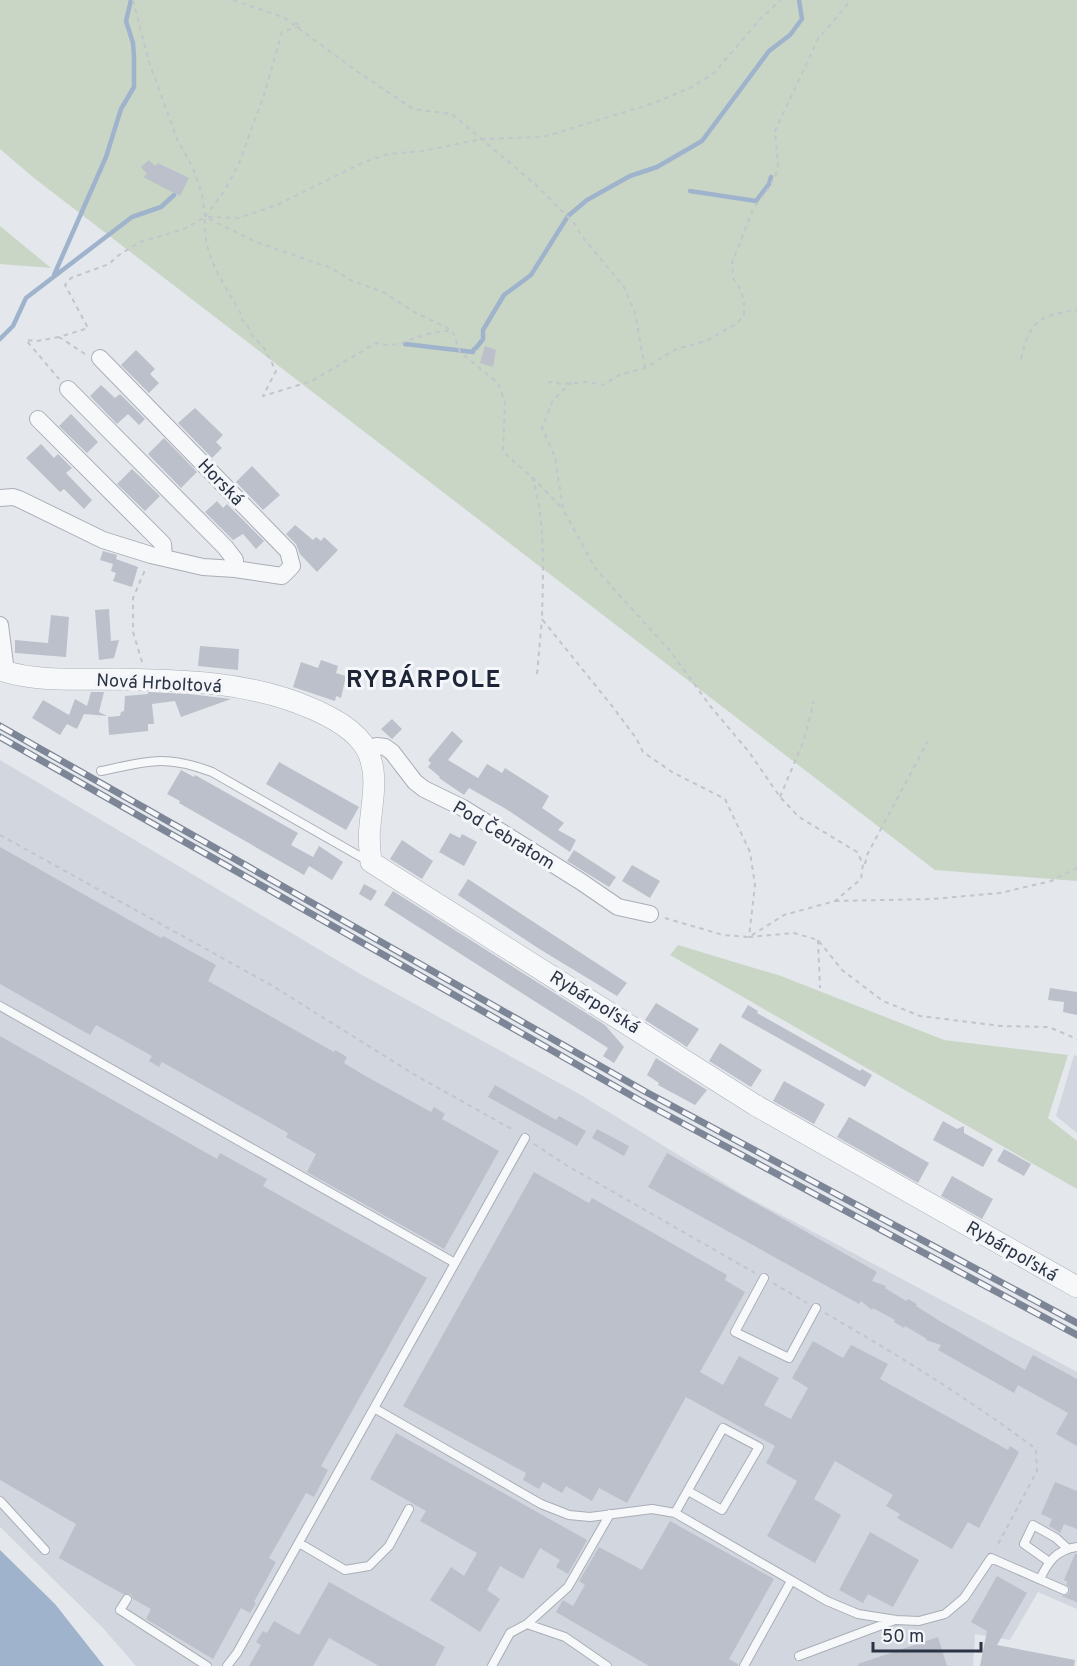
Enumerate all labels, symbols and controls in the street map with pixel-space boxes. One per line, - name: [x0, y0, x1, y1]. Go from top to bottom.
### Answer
- street label: Horská: [192, 455, 248, 511]
- district label: RYBÁRPOLE: [346, 664, 502, 696]
- street label: Nová Hrboltová: [96, 670, 222, 699]
- street label: Pod Čebratom: [448, 795, 560, 876]
- street label: Rybárpoľská: [545, 966, 644, 1040]
- street label: Rybárpoľská: [961, 1217, 1061, 1288]
- scale bar: [873, 1615, 981, 1653]
- text: 50 m: [882, 1626, 924, 1649]

